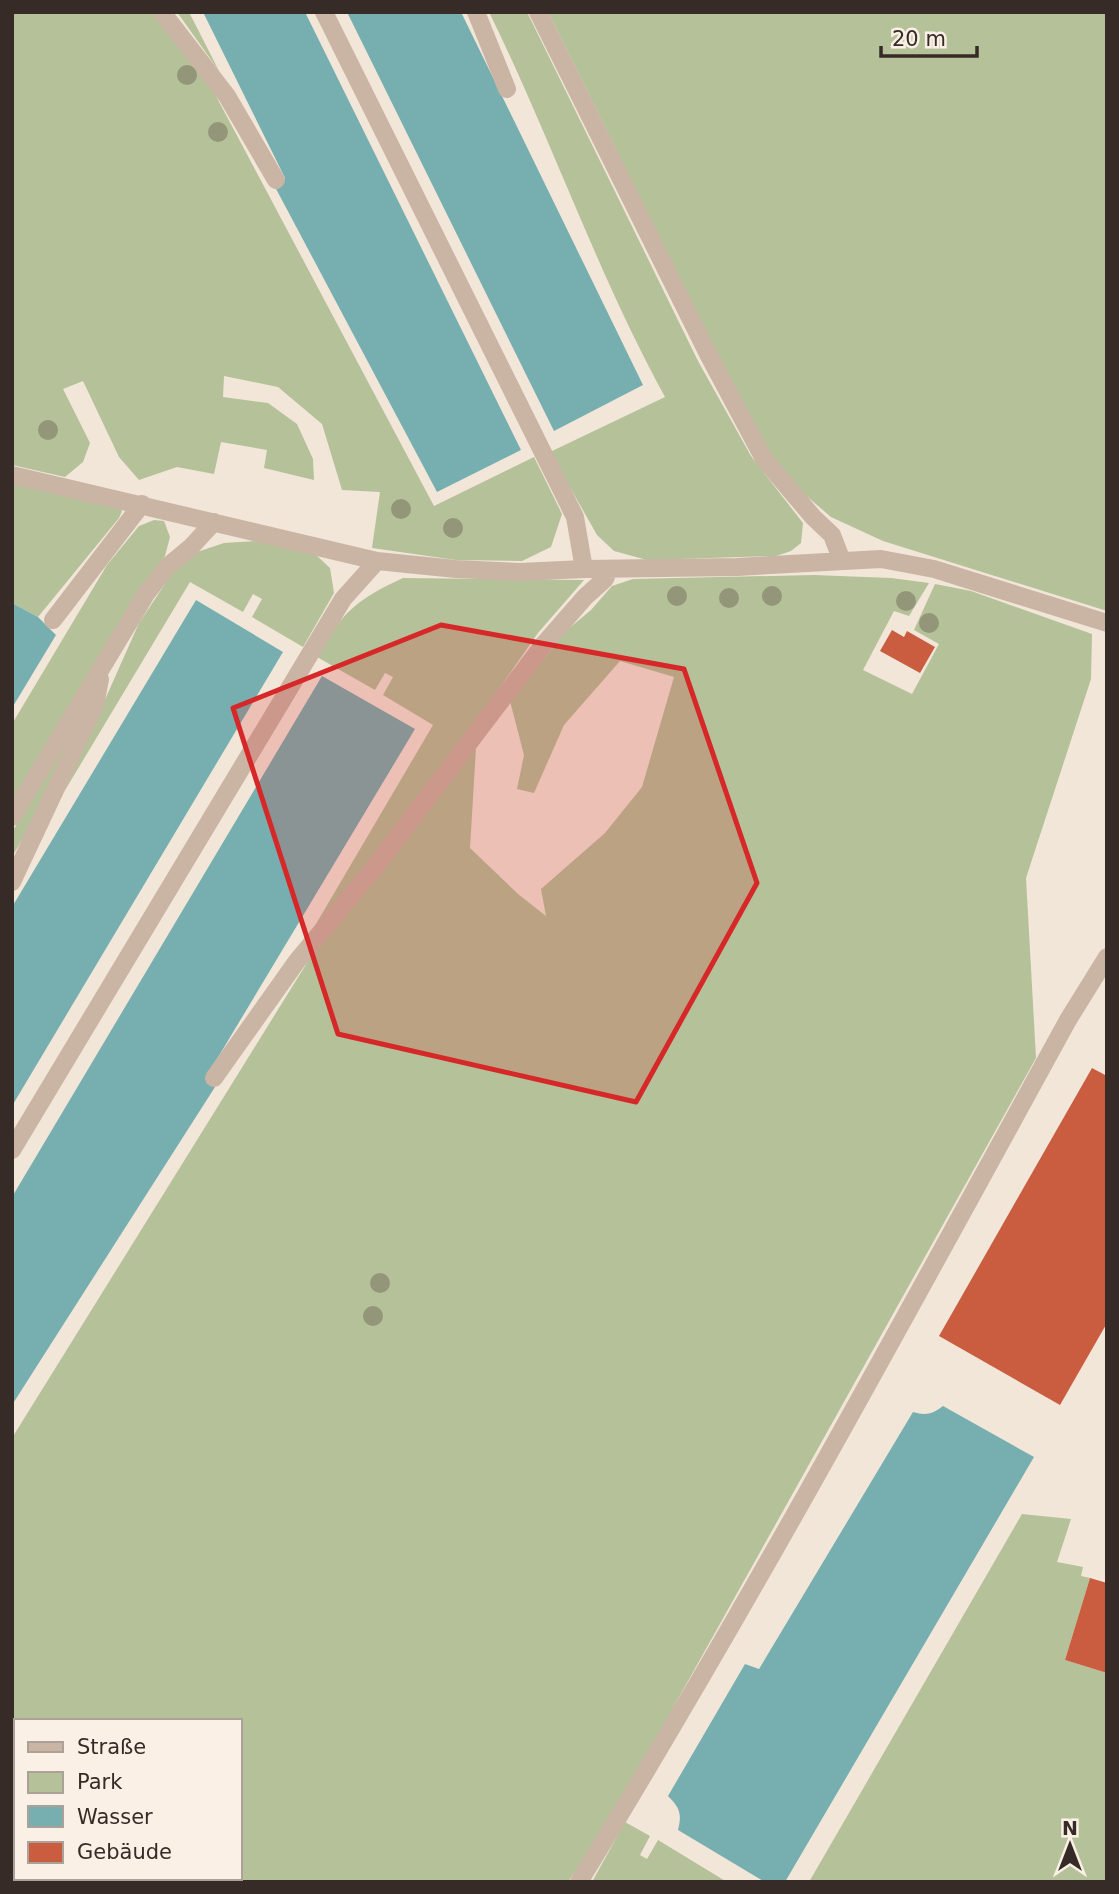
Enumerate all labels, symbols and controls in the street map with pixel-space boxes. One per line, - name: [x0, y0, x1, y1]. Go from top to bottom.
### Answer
- scale bar: [881, 14, 977, 58]
- text: 20 m: [892, 27, 946, 51]
- legend: [14, 1719, 242, 1880]
- text: Straße: [77, 1735, 146, 1759]
- text: Park: [77, 1770, 123, 1794]
- text: Wasser: [77, 1805, 153, 1829]
- north arrow: [1035, 1810, 1105, 1880]
- text: N: [1062, 1817, 1078, 1839]
- text: Gebäude: [77, 1840, 172, 1864]

